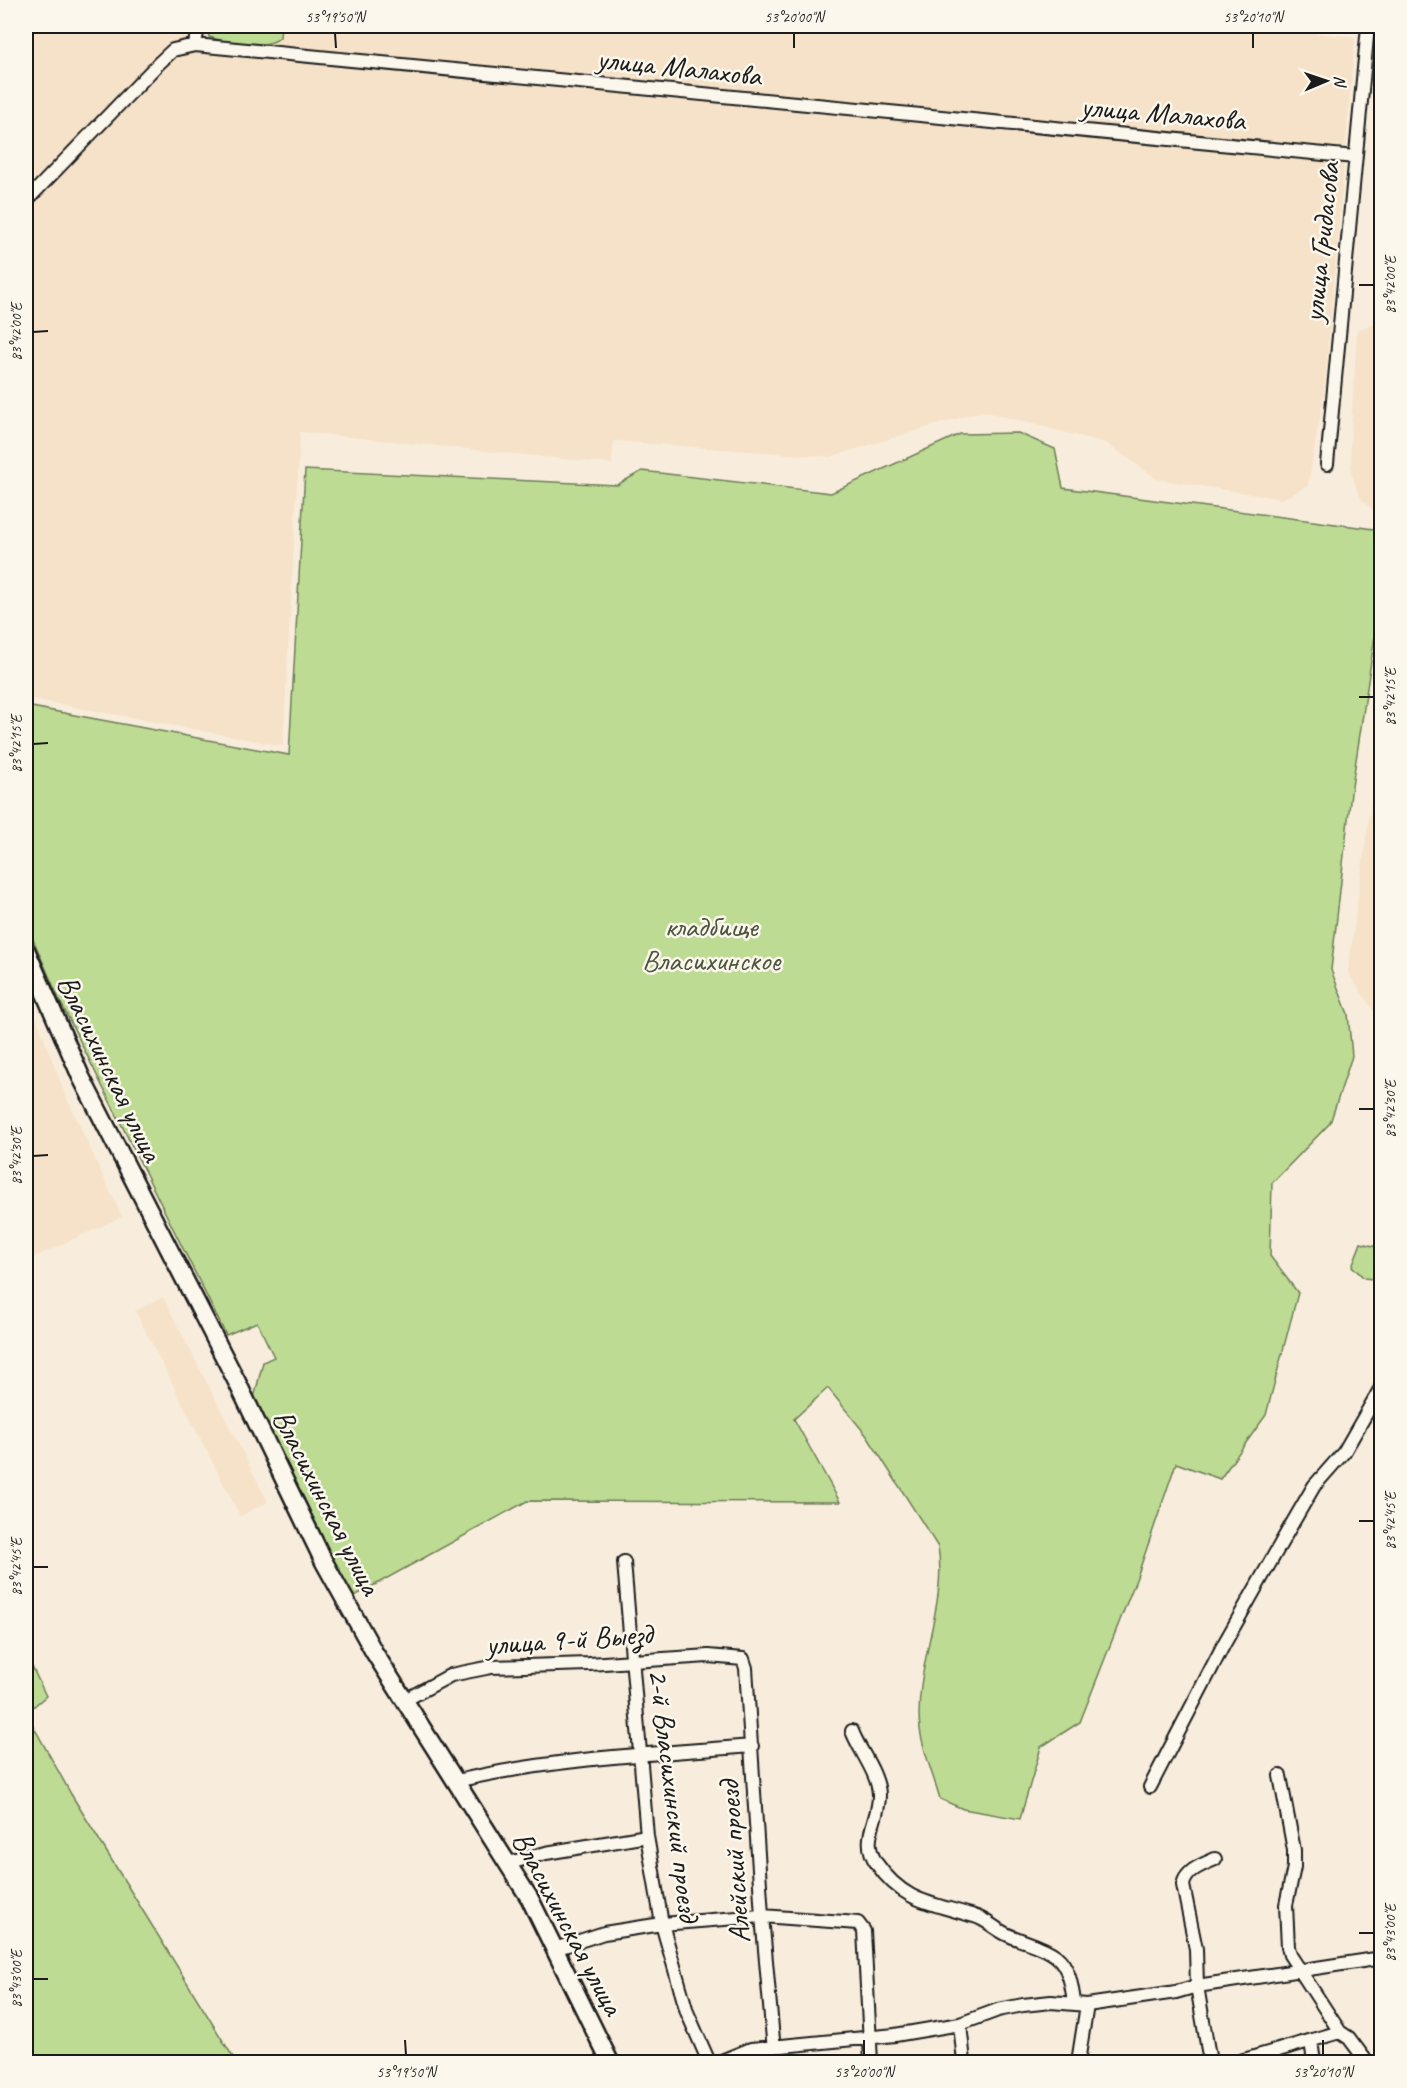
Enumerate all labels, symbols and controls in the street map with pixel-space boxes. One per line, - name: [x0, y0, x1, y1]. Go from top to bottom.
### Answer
- text: 53°19'50"N: [305, 8, 368, 27]
- text: 53°20'00"N: [764, 8, 827, 27]
- text: 53°20'10"N: [1223, 8, 1286, 27]
- street label: улица Малахова: [593, 39, 765, 95]
- north arrow: [1296, 51, 1356, 111]
- text: N: [1330, 75, 1350, 89]
- street label: улица Малахова: [1077, 87, 1249, 139]
- street label: улица Гридасова: [1293, 158, 1348, 326]
- text: 83°42'00"E: [1381, 254, 1400, 314]
- text: 83°42'00"E: [7, 301, 26, 361]
- text: 83°42'15"E: [1381, 666, 1400, 726]
- text: 83°42'15"E: [7, 713, 26, 773]
- park label: кладбище Власихинское: [642, 907, 782, 979]
- street label: Власихинская улица: [48, 968, 172, 1169]
- text: 83°42'30"E: [1381, 1078, 1400, 1138]
- text: 83°42'30"E: [7, 1125, 26, 1185]
- street label: Власихинская улица: [264, 1403, 391, 1603]
- text: 83°42'45"E: [1381, 1490, 1400, 1550]
- text: 83°42'45"E: [7, 1536, 26, 1596]
- street label: улица 9-й Выезд: [483, 1614, 656, 1664]
- street label: 2-й Власихинский проезд: [640, 1667, 709, 1926]
- street label: Алейский проезд: [709, 1777, 759, 1945]
- street label: Власихинская улица: [504, 1825, 633, 2023]
- text: 83°43'00"E: [1381, 1902, 1400, 1962]
- text: 83°43'00"E: [7, 1948, 26, 2008]
- text: 53°19'50"N: [376, 2063, 439, 2082]
- text: 53°20'00"N: [834, 2063, 897, 2082]
- text: 53°20'10"N: [1293, 2063, 1356, 2082]

